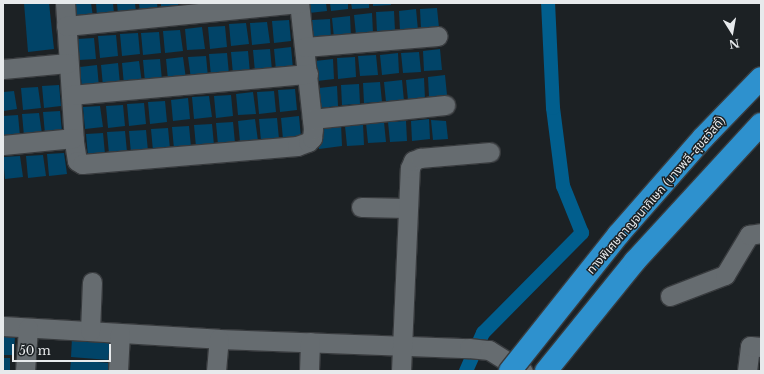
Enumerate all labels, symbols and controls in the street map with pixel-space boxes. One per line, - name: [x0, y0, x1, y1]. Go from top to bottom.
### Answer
- north arrow: [712, 12, 752, 52]
- text: N: [728, 36, 741, 52]
- street label: ทางพิเศษกาญจนาภิเษก (บางพลี-สุขสวัสดิ์): [584, 113, 728, 277]
- scale bar: [14, 336, 113, 362]
- text: 50 m: [19, 343, 51, 358]

